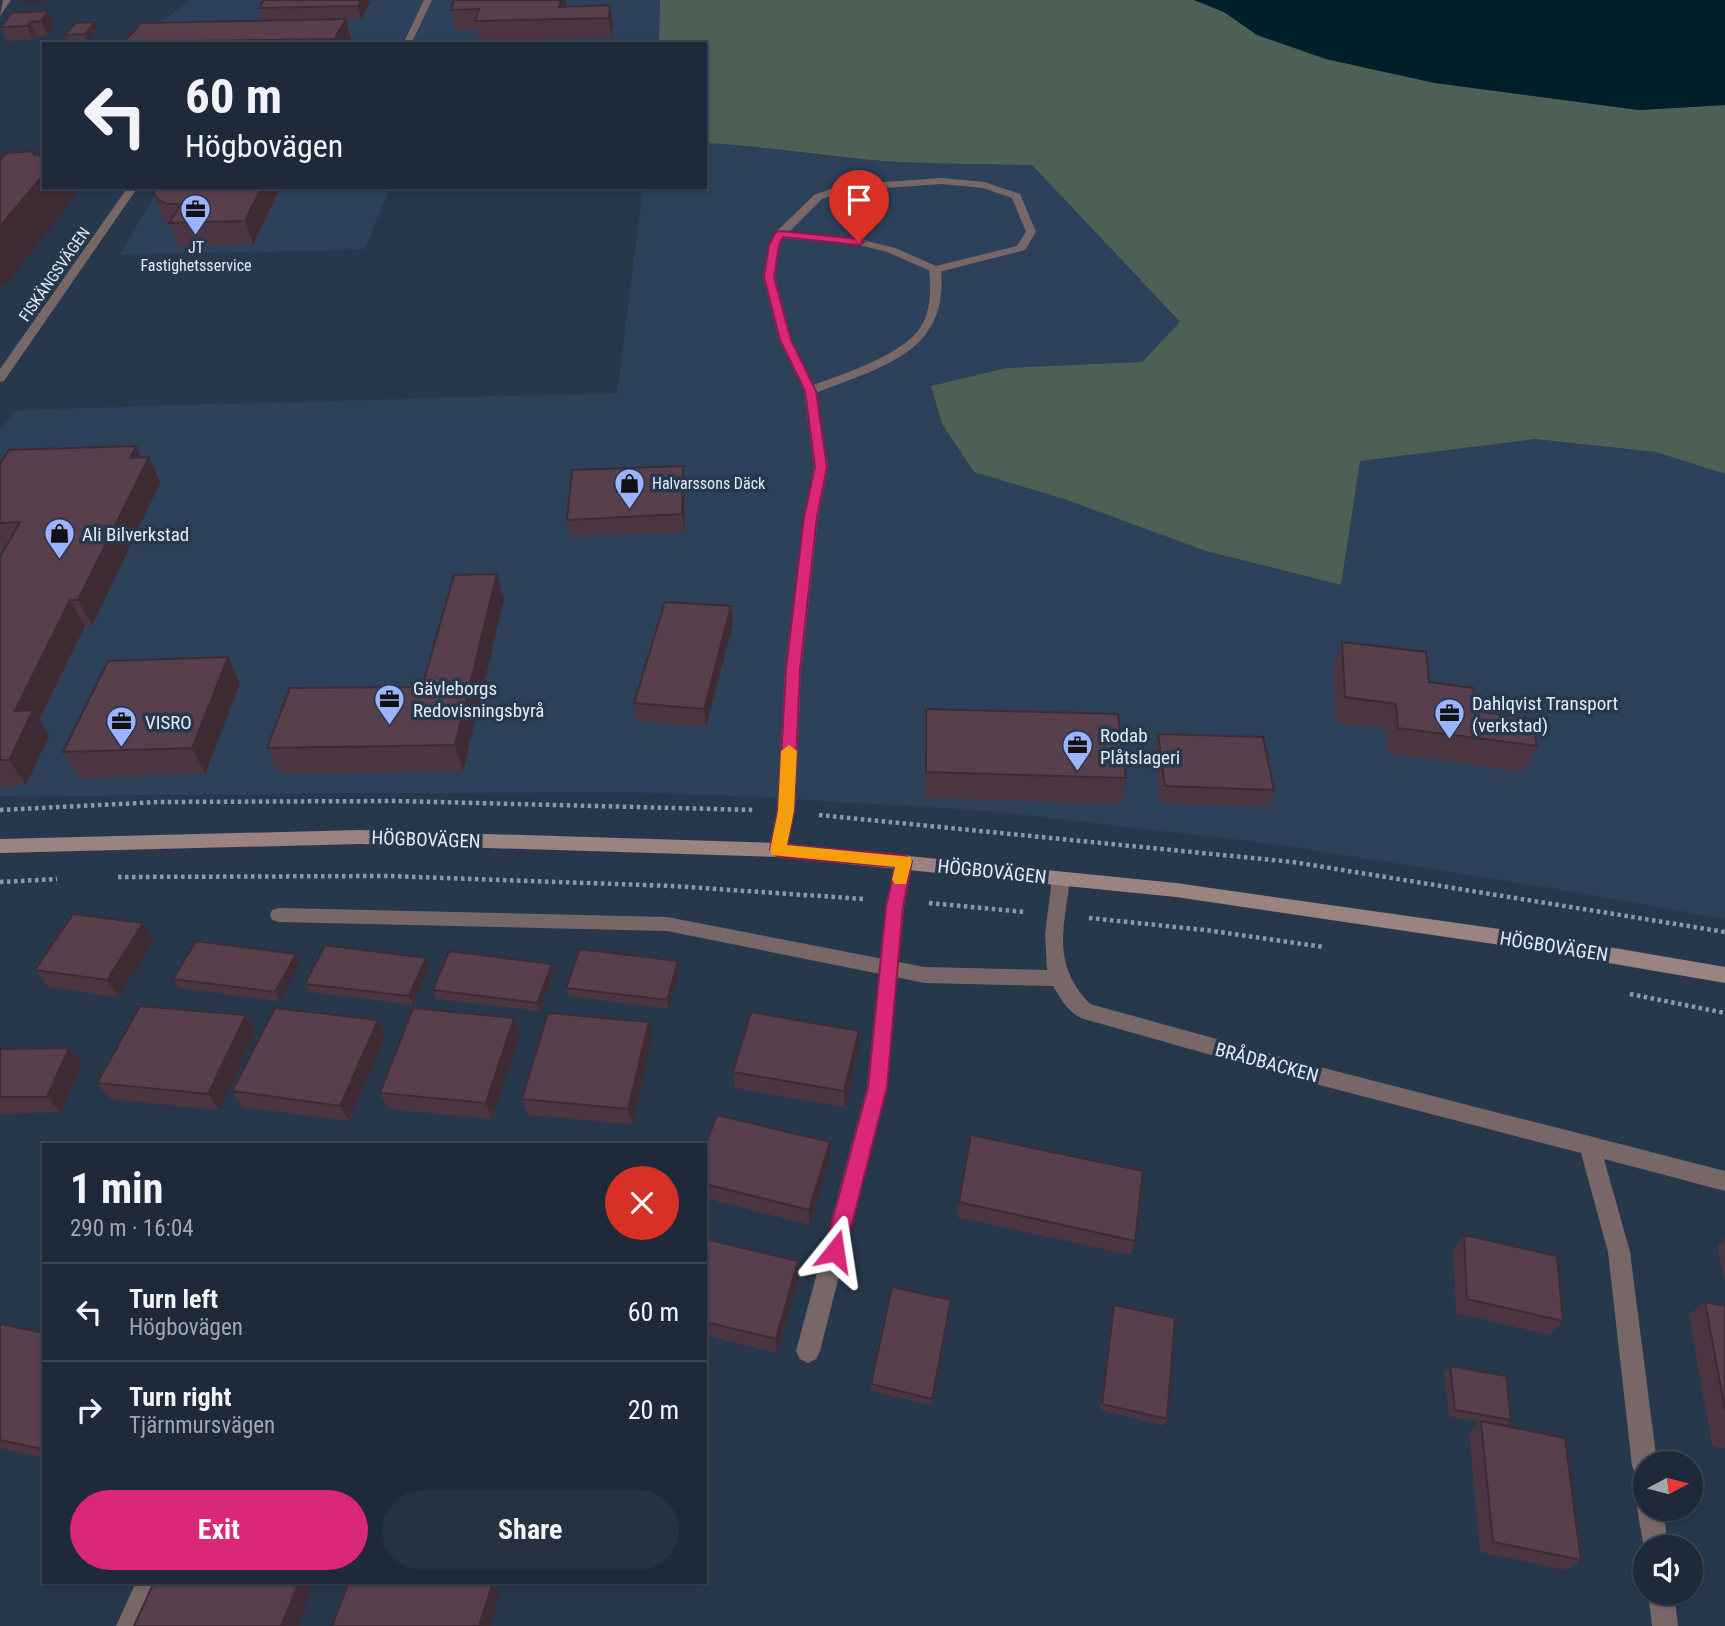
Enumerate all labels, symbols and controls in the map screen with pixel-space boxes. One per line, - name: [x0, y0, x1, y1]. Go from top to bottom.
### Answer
- text: 60 m: [185, 68, 282, 125]
- icon: left: [70, 70, 161, 161]
- text: Högbovägen: [185, 127, 343, 165]
- pin: [829, 170, 889, 242]
- icon: arrive: [840, 181, 878, 219]
- office icon: JT Fastighetsservice: [179, 193, 213, 237]
- street label: FISKÄNGSVÄGEN: [15, 224, 94, 325]
- place label: JT Fastighetsservice: [140, 238, 252, 275]
- shop icon: Halvarssons Däck: [612, 466, 646, 510]
- place label: Halvarssons Däck: [652, 474, 766, 493]
- shop icon: Ali Bilverkstad: [42, 517, 76, 561]
- place label: Ali Bilverkstad: [82, 523, 189, 546]
- place label: Gävleborgs Redovisningsbyrå: [413, 677, 544, 722]
- office icon: Gävleborgs Redovisningsbyrå: [373, 682, 407, 726]
- place label: Dahlqvist Transport (verkstad): [1472, 692, 1618, 737]
- office icon: Dahlqvist Transport (verkstad): [1432, 697, 1466, 741]
- office icon: VISRO: [105, 705, 139, 749]
- place label: VISRO: [145, 711, 192, 734]
- place label: Rodab Plåtslageri: [1100, 724, 1180, 769]
- office icon: Rodab Plåtslageri: [1060, 729, 1094, 773]
- street label: HÖGBOVÄGEN: [371, 826, 481, 853]
- street label: HÖGBOVÄGEN: [936, 854, 1047, 889]
- street label: HÖGBOVÄGEN: [1498, 927, 1610, 966]
- street label: BRÅDBACKEN: [1213, 1038, 1321, 1087]
- text: 1 min: [70, 1164, 163, 1213]
- button: close: [605, 1166, 679, 1240]
- position arrow: [798, 1214, 872, 1288]
- text: 290 m · 16:04: [70, 1215, 194, 1242]
- text: Turn left: [129, 1284, 218, 1314]
- icon: left: [70, 1293, 108, 1331]
- text: 60 m: [628, 1297, 679, 1327]
- text: Högbovägen: [129, 1314, 243, 1341]
- text: Turn right: [129, 1382, 231, 1412]
- icon: right: [70, 1391, 108, 1429]
- text: 20 m: [628, 1395, 679, 1425]
- text: Tjärnmursvägen: [129, 1412, 275, 1439]
- north arrow: [1633, 1451, 1703, 1521]
- map controls: [1633, 1451, 1703, 1605]
- button: Exit: [70, 1490, 368, 1570]
- button: Share: [382, 1490, 679, 1570]
- button: sound: [1633, 1535, 1703, 1605]

